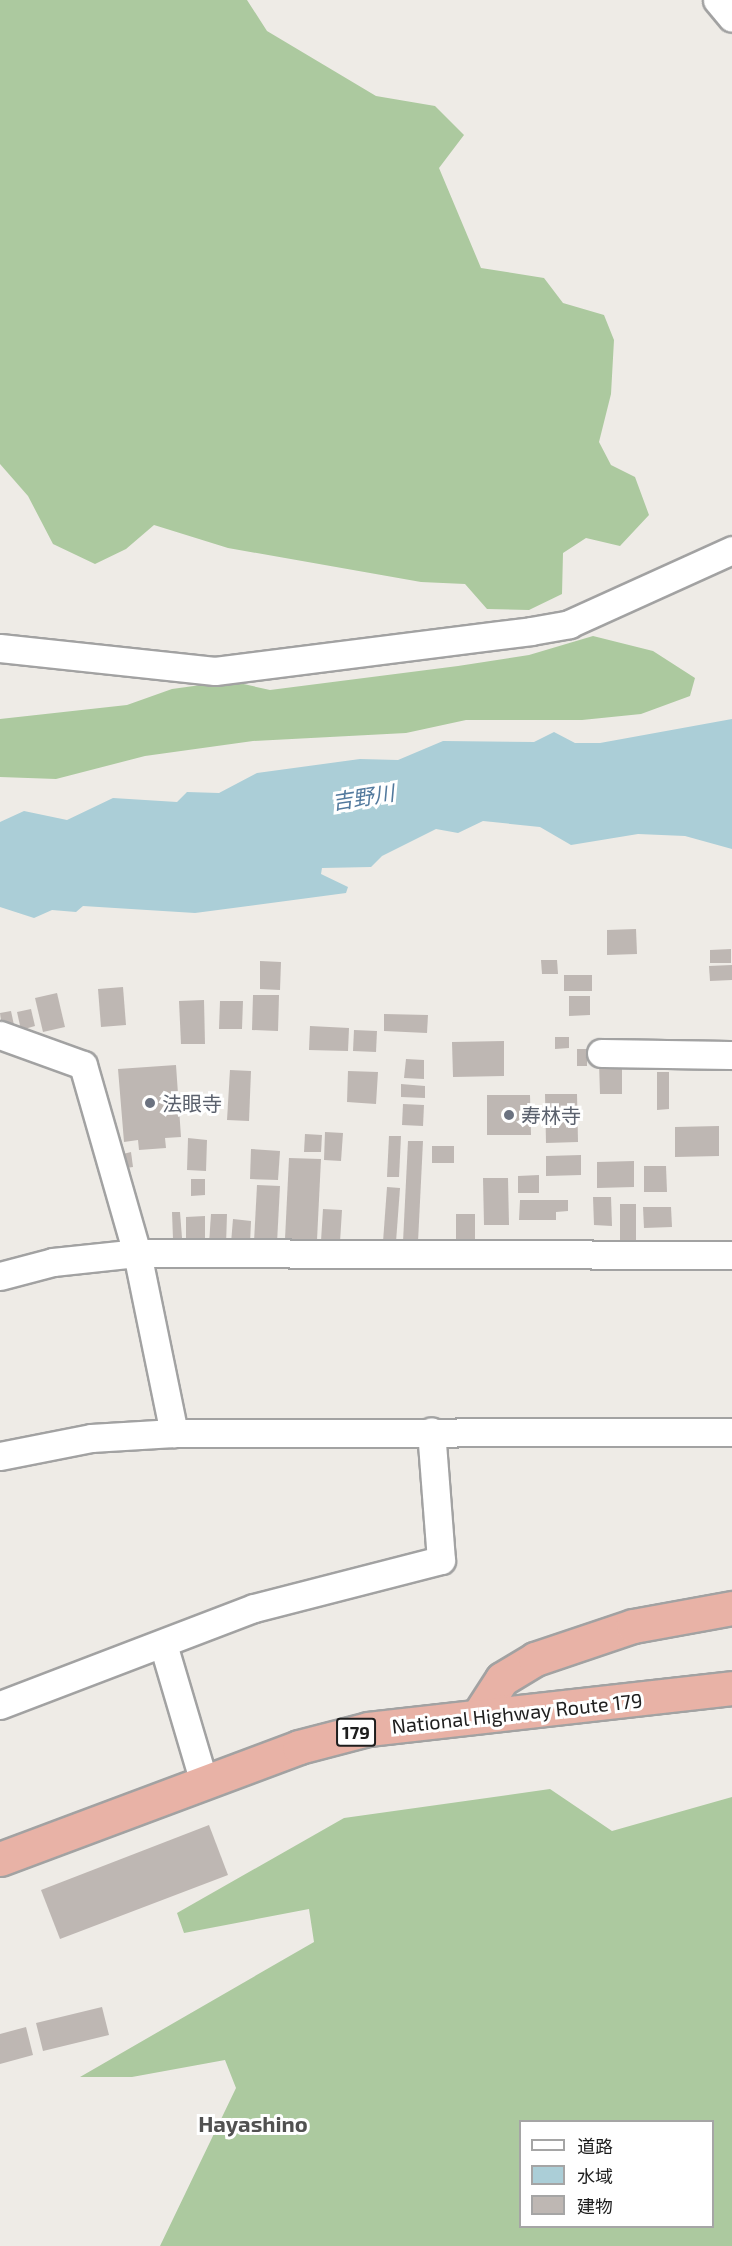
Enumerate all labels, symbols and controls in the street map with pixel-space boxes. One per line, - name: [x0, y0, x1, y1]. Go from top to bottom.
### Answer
- water label: 吉野川: [330, 780, 396, 814]
- place label: 法眼寺: [162, 1091, 222, 1115]
- marker: 法眼寺: [143, 1096, 157, 1110]
- place label: 寿林寺: [521, 1103, 581, 1127]
- marker: 寿林寺: [502, 1108, 516, 1122]
- street label: National Highway Route 179: [390, 1688, 644, 1738]
- road number: 179: [335, 1717, 377, 1747]
- district label: Hayashino: [198, 2111, 308, 2137]
- legend: [519, 2120, 714, 2228]
- text: 道路: [577, 2135, 613, 2157]
- text: 水域: [577, 2165, 613, 2187]
- text: 建物: [577, 2195, 613, 2217]

